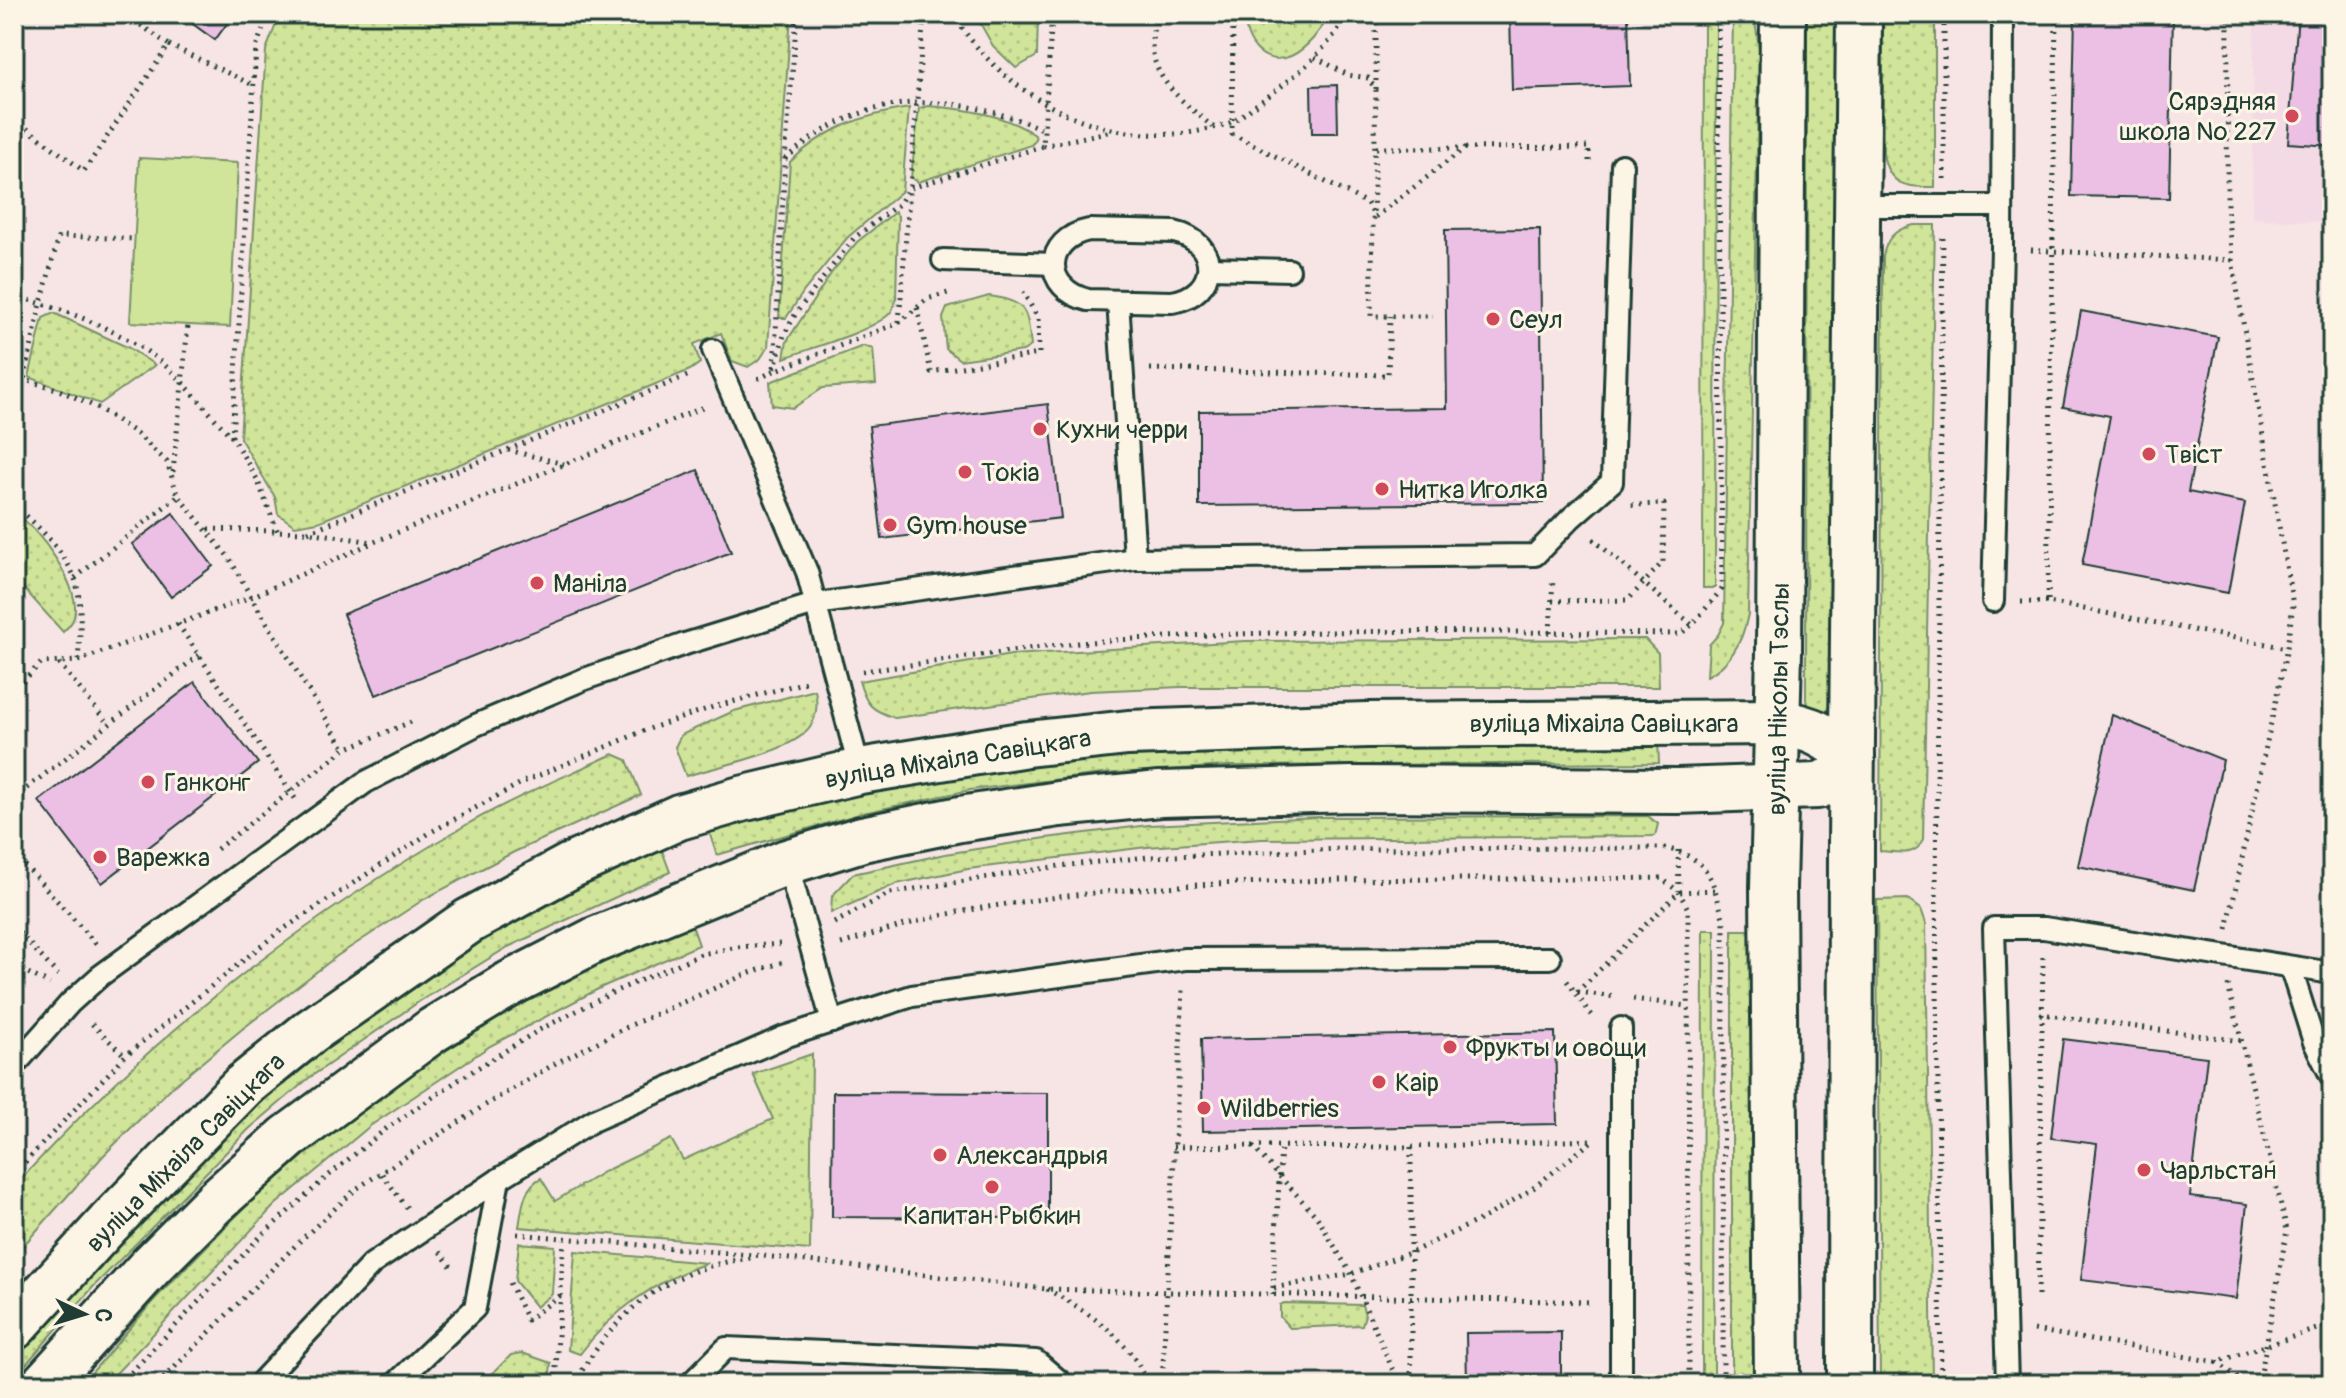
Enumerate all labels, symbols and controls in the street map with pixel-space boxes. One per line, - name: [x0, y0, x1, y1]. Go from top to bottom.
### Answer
- place label: Сярэдняя школа № 227: [2119, 86, 2276, 148]
- marker: Сярэдняя школа № 227: [2283, 107, 2301, 125]
- place label: Сеул: [1509, 304, 1563, 336]
- marker: Сеул: [1484, 310, 1502, 328]
- place label: Кухни черри: [1056, 414, 1188, 446]
- marker: Кухни черри: [1031, 420, 1049, 438]
- place label: Твіст: [2165, 439, 2223, 471]
- marker: Твіст: [2140, 445, 2158, 463]
- place label: Токіа: [981, 457, 1040, 489]
- marker: Токіа: [956, 463, 974, 481]
- place label: Нитка Иголка: [1398, 474, 1548, 506]
- marker: Нитка Иголка: [1373, 480, 1391, 498]
- place label: Gym house: [906, 510, 1027, 542]
- marker: Gym house: [881, 516, 899, 534]
- place label: Маніла: [553, 568, 627, 600]
- marker: Маніла: [528, 574, 546, 592]
- street label: вуліца Ніколы Тэслы: [1761, 582, 1797, 816]
- street label: вуліца Міхаіла Савіцкага: [1469, 708, 1739, 740]
- street label: вуліца Міхаіла Савіцкага: [823, 722, 1094, 796]
- place label: Ганконг: [164, 767, 251, 799]
- marker: Ганконг: [139, 773, 157, 791]
- place label: Варежка: [116, 842, 210, 874]
- marker: Варежка: [91, 848, 109, 866]
- place label: Фрукты и овощи: [1466, 1032, 1647, 1064]
- marker: Фрукты и овощи: [1441, 1038, 1459, 1056]
- street label: вуліца Міхаіла Савіцкага: [79, 1046, 292, 1259]
- place label: Каір: [1395, 1067, 1439, 1099]
- marker: Каір: [1370, 1073, 1388, 1091]
- place label: Wildberries: [1220, 1093, 1339, 1125]
- marker: Wildberries: [1195, 1099, 1213, 1117]
- place label: Александрыя: [956, 1140, 1108, 1172]
- marker: Александрыя: [931, 1146, 949, 1164]
- place label: Чарльстан: [2160, 1155, 2276, 1187]
- marker: Чарльстан: [2135, 1161, 2153, 1179]
- marker: Капитан Рыбкин: [983, 1178, 1001, 1196]
- place label: Капитан Рыбкин: [903, 1200, 1081, 1232]
- north arrow: [44, 1274, 124, 1354]
- text: С: [88, 1308, 117, 1323]

